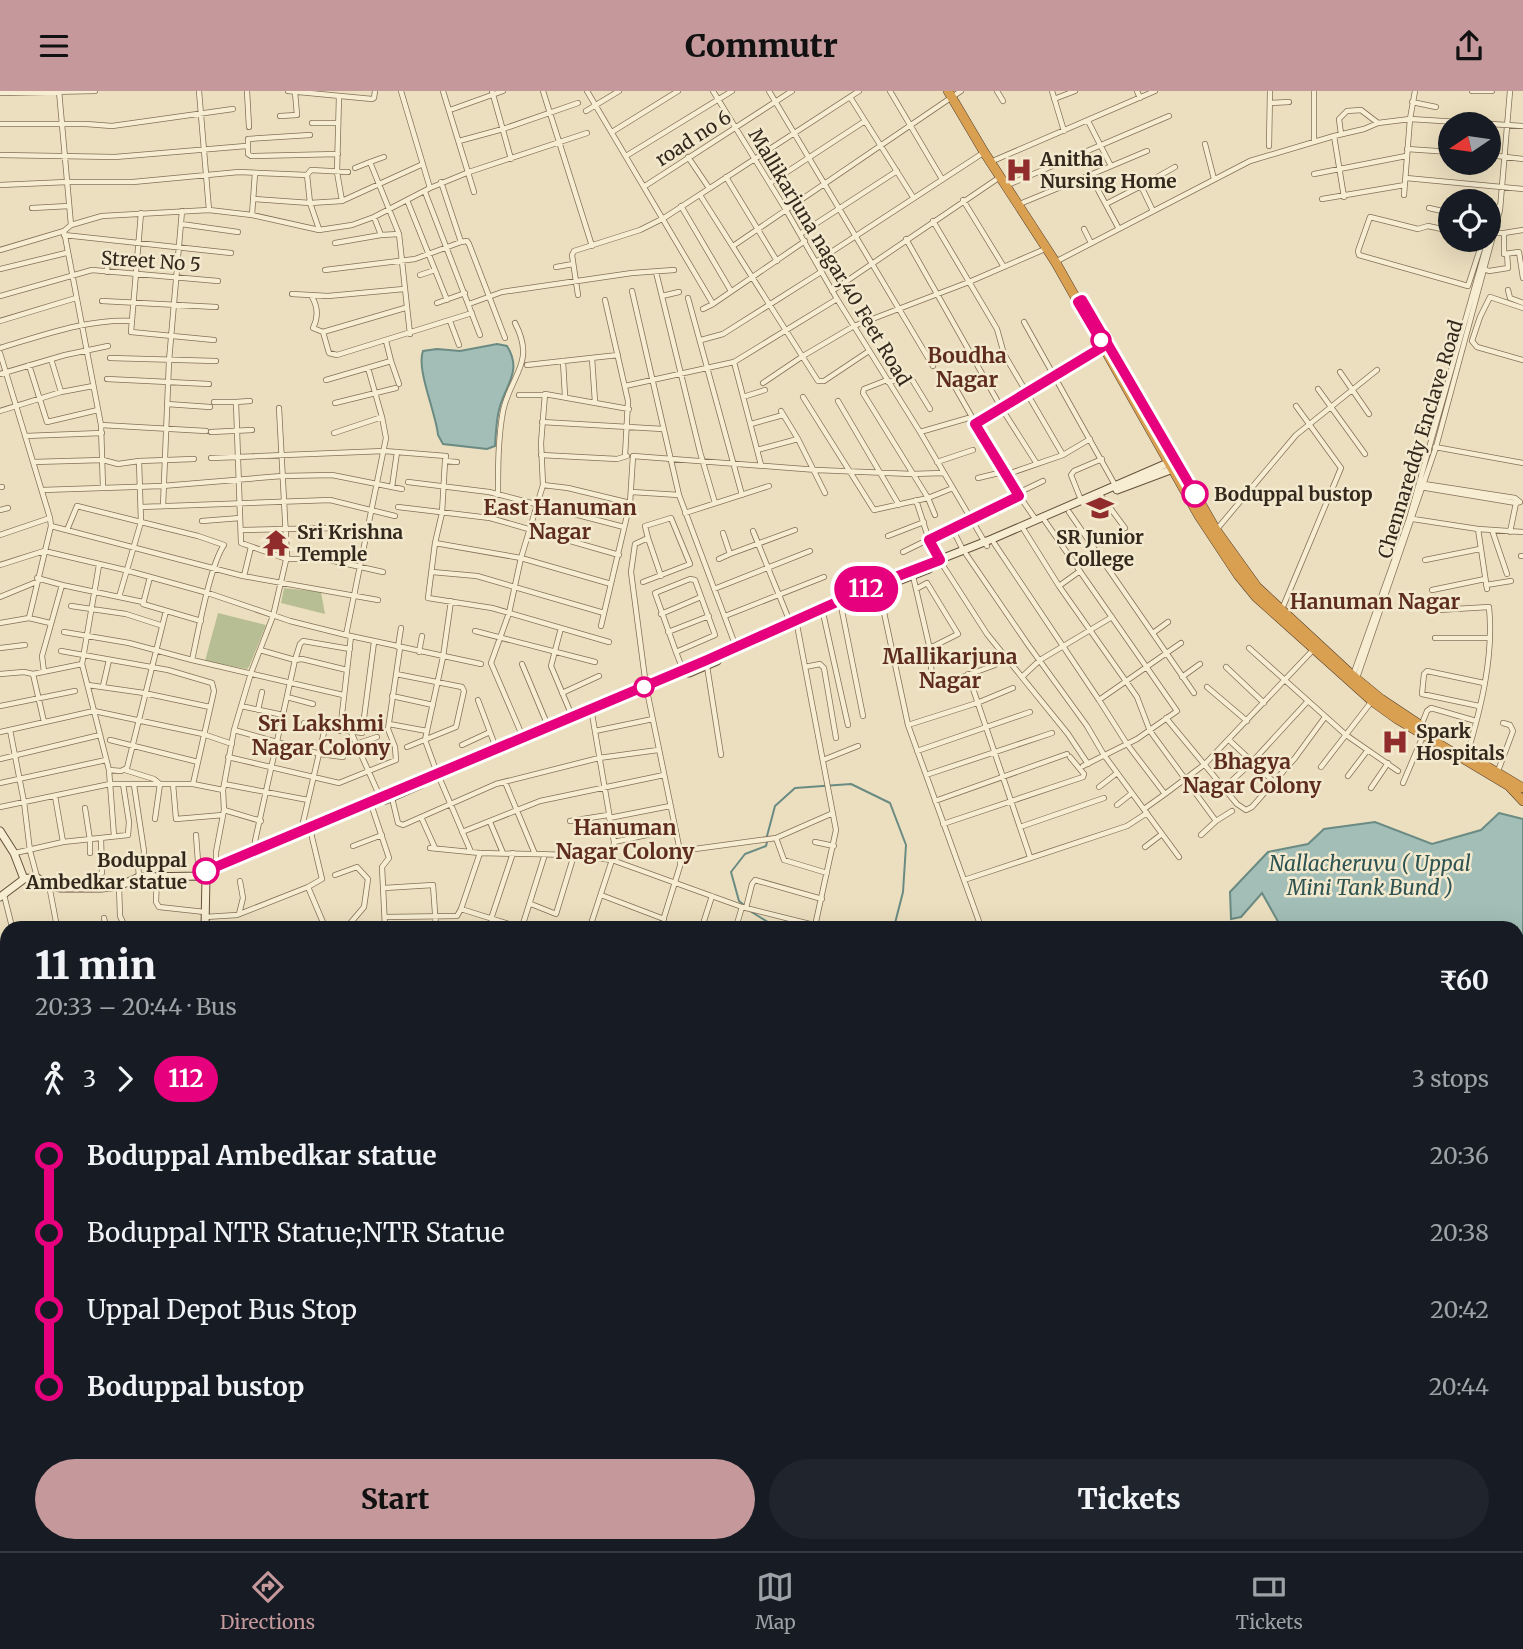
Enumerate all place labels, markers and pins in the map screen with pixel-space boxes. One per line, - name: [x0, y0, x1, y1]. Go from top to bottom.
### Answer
- place label: Anitha Nursing Home: [1039, 147, 1177, 193]
- hospital icon: Anitha Nursing Home: [1004, 155, 1034, 185]
- unlabelled marker: [1091, 330, 1111, 350]
- marker: Boduppal bustop: [1182, 481, 1208, 507]
- place label: Boduppal bustop: [1214, 482, 1373, 506]
- school or university icon: SR Junior College: [1085, 493, 1115, 523]
- place label: Sri Krishna Temple: [297, 520, 404, 566]
- place label: SR Junior College: [1056, 525, 1144, 571]
- temple icon: Sri Krishna Temple: [261, 528, 291, 558]
- unlabelled marker: [634, 677, 654, 697]
- place label: Spark Hospitals: [1416, 719, 1505, 765]
- hospital icon: Spark Hospitals: [1380, 727, 1410, 757]
- place label: Boduppal Ambedkar statue: [25, 848, 187, 894]
- marker: Boduppal Ambedkar statue: [193, 858, 219, 884]

